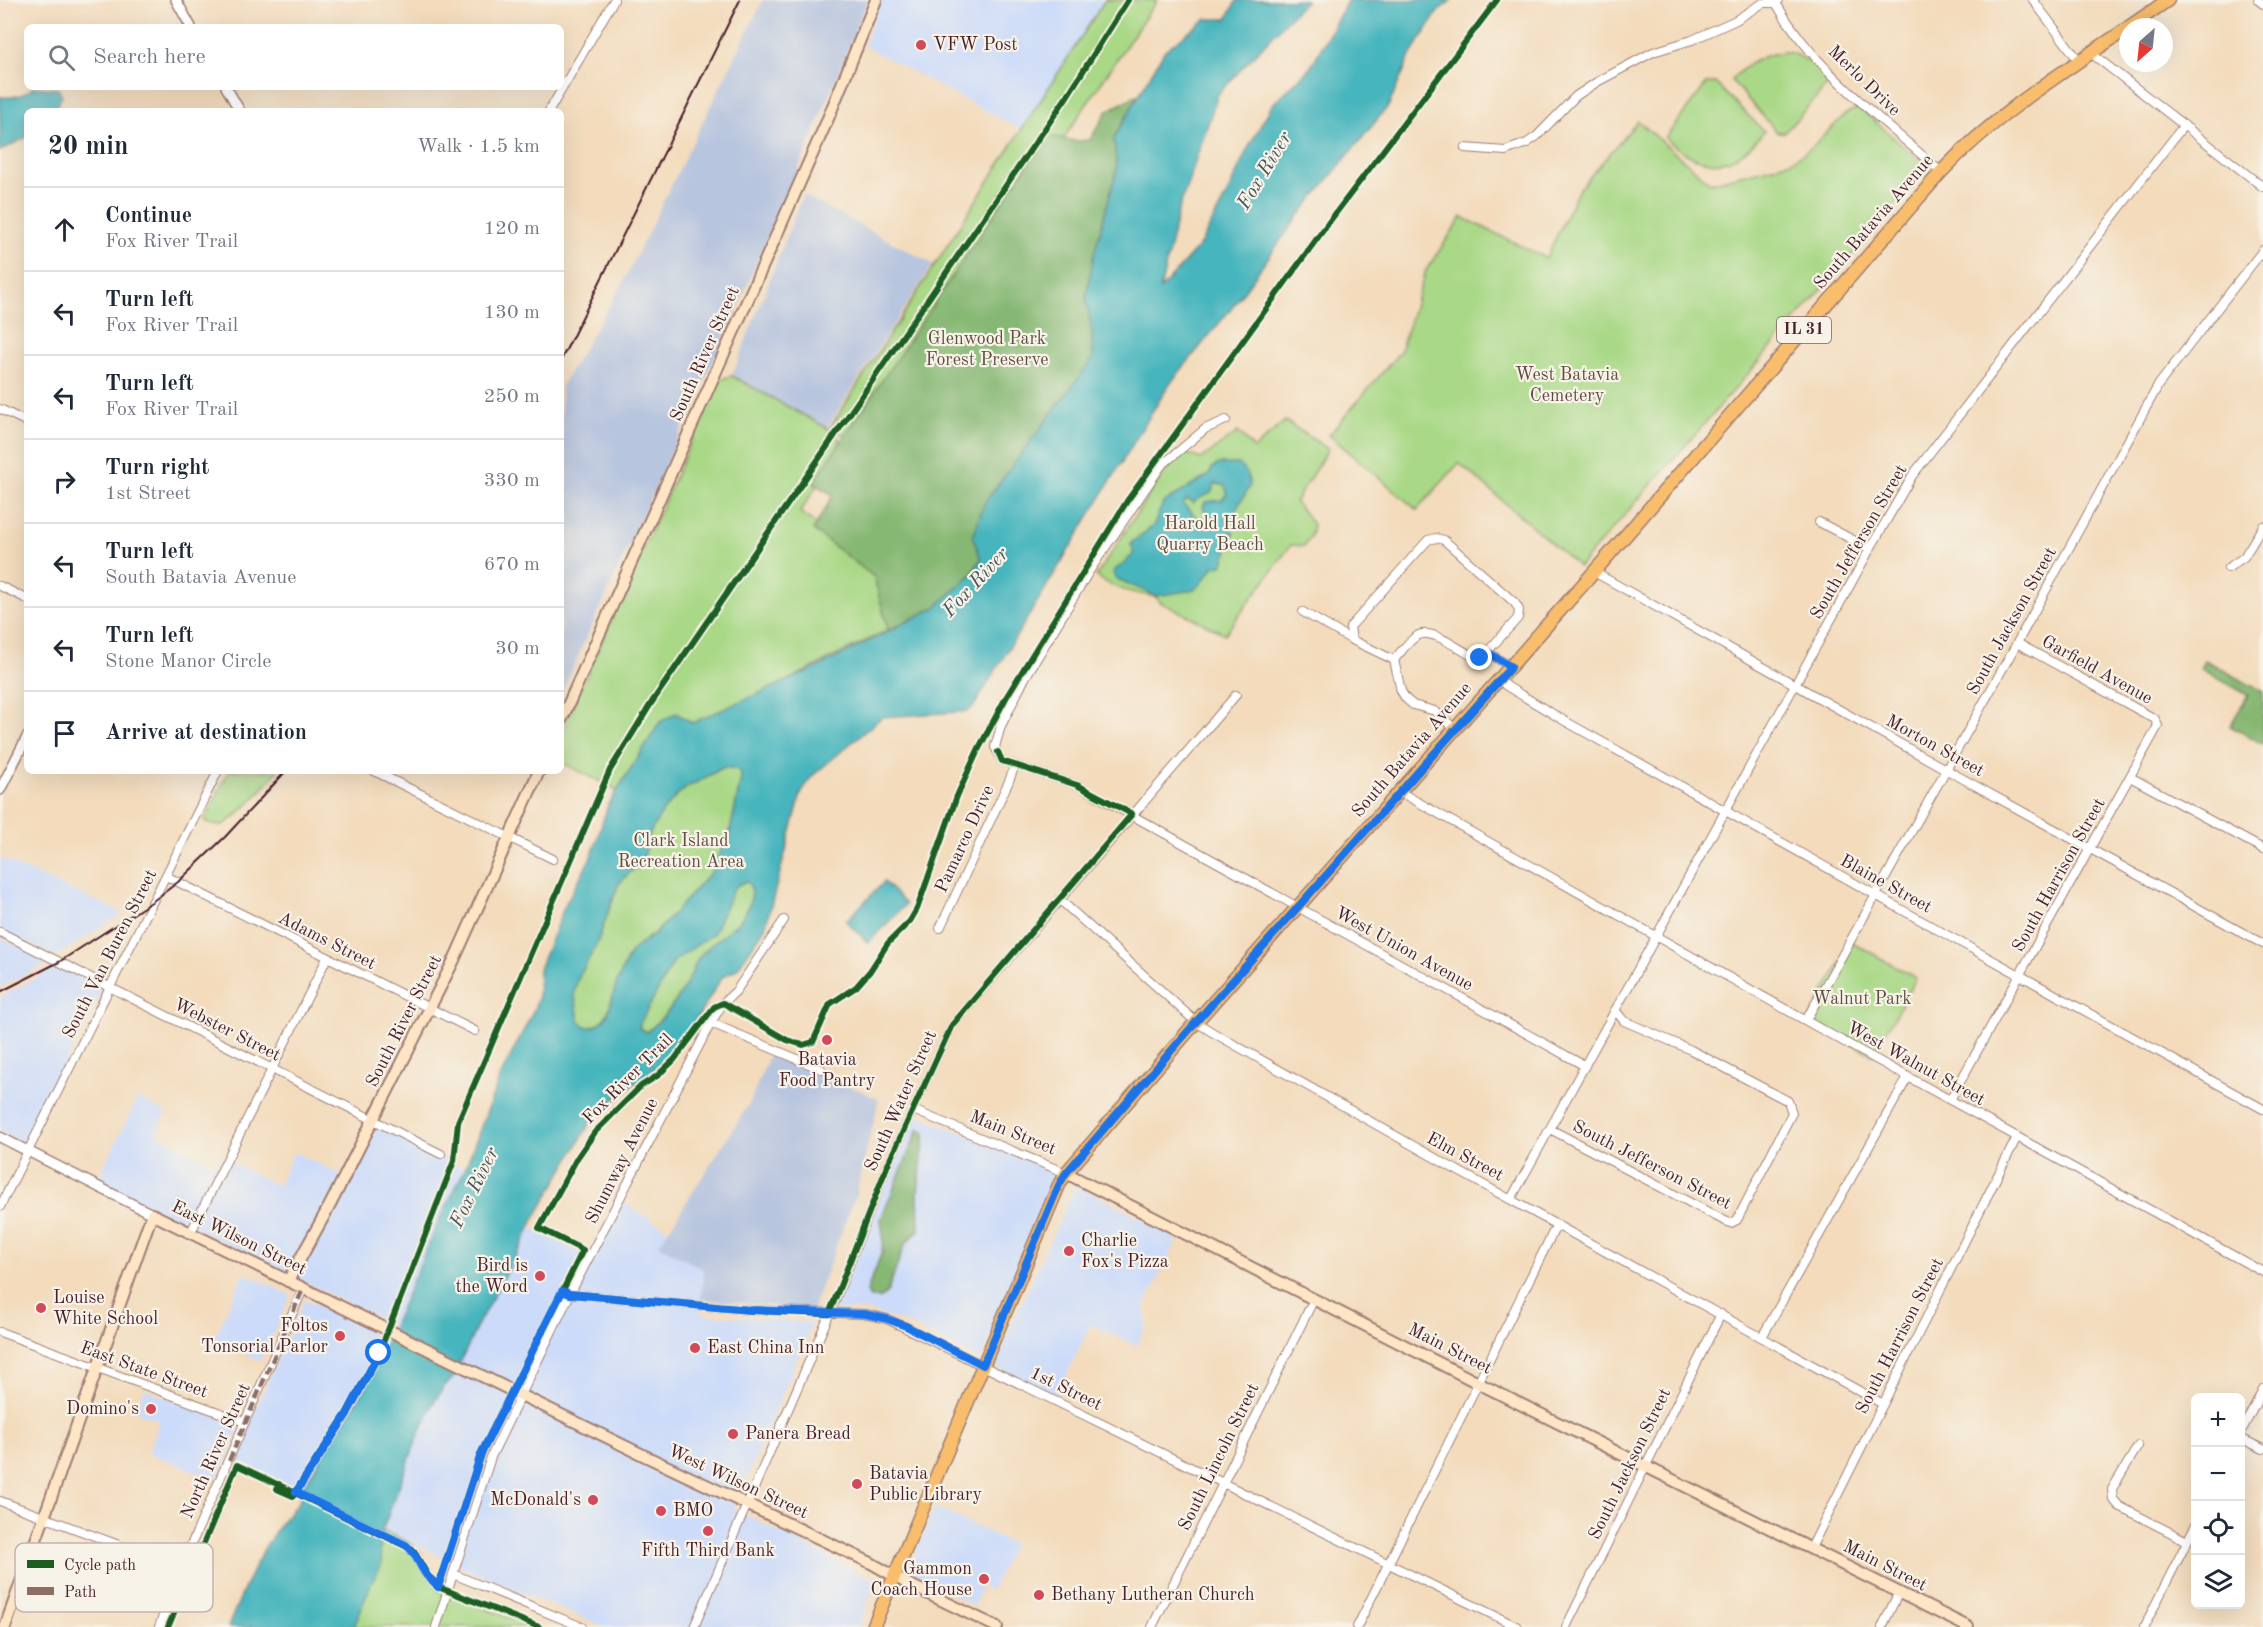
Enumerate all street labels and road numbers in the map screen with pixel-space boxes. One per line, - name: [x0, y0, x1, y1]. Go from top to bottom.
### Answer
- street label: Merlo Drive: [1824, 42, 1904, 120]
- street label: South Batavia Avenue: [1811, 151, 1937, 293]
- street label: South River Street: [667, 284, 743, 424]
- road number: IL 31: [1777, 317, 1831, 343]
- street label: South Jefferson Street: [1807, 461, 1911, 623]
- street label: South Jackson Street: [1964, 544, 2060, 698]
- street label: Garfield Avenue: [2039, 632, 2155, 708]
- street label: South Batavia Avenue: [1349, 679, 1475, 821]
- street label: Morton Street: [1883, 712, 1987, 780]
- street label: Pamarco Drive: [932, 783, 998, 895]
- street label: South Harrison Street: [2009, 795, 2109, 955]
- street label: Blaine Street: [1837, 851, 1935, 917]
- street label: South Van Buren Street: [60, 867, 160, 1041]
- street label: West Union Avenue: [1332, 904, 1476, 994]
- street label: Adams Street: [275, 909, 379, 973]
- street label: South River Street: [363, 952, 445, 1090]
- street label: Webster Street: [171, 995, 283, 1065]
- street label: West Walnut Street: [1844, 1019, 1988, 1109]
- street label: South Water Street: [862, 1028, 940, 1174]
- street label: Fox River Trail: [579, 1030, 677, 1128]
- street label: Shumway Avenue: [583, 1095, 661, 1227]
- street label: Main Street: [967, 1108, 1059, 1158]
- street label: South Jefferson Street: [1570, 1117, 1734, 1213]
- street label: Elm Street: [1424, 1129, 1506, 1185]
- street label: East Wilson Street: [169, 1198, 309, 1278]
- street label: South Harrison Street: [1853, 1255, 1947, 1417]
- street label: Main Street: [1405, 1320, 1495, 1378]
- street label: East State Street: [78, 1339, 210, 1401]
- street label: 1st Street: [1027, 1364, 1105, 1414]
- street label: South Lincoln Street: [1175, 1380, 1263, 1534]
- street label: North River Street: [178, 1381, 254, 1521]
- street label: South Jackson Street: [1586, 1386, 1674, 1542]
- street label: West Wilson Street: [665, 1442, 811, 1522]
- street label: Main Street: [1840, 1537, 1930, 1595]

